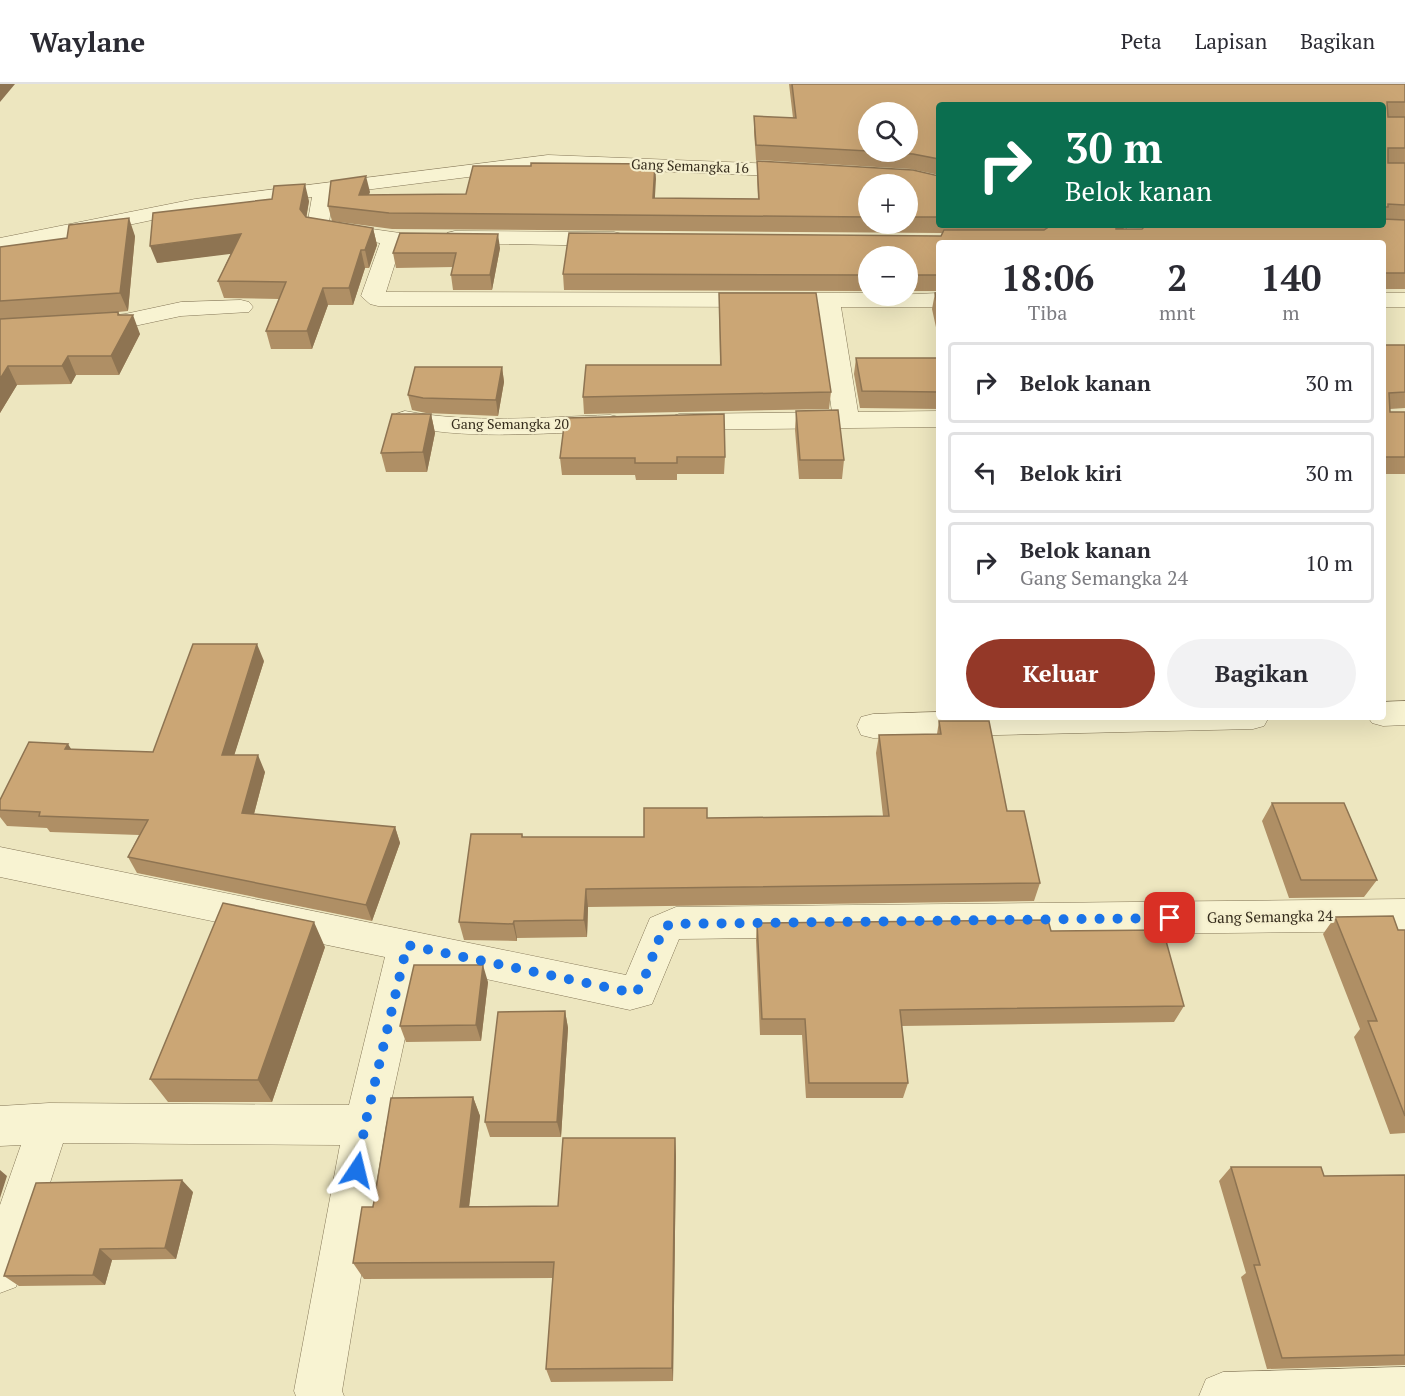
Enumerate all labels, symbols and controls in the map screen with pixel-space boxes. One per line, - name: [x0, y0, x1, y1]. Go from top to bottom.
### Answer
- text: Waylane: [30, 23, 145, 60]
- text: Peta: [1121, 27, 1162, 55]
- text: Lapisan: [1195, 27, 1267, 55]
- text: Bagikan: [1300, 27, 1375, 55]
- map controls: [858, 102, 918, 306]
- button: search: [858, 102, 918, 162]
- text: 30 m: [1065, 119, 1163, 175]
- icon: right: [966, 126, 1044, 204]
- street label: Gang Semangka 16: [631, 154, 750, 177]
- text: Belok kanan: [1065, 173, 1212, 209]
- button: +: [858, 174, 918, 234]
- button: −: [858, 246, 918, 306]
- text: 18:06: [1001, 254, 1094, 301]
- text: 2: [1167, 254, 1188, 301]
- text: 140: [1260, 254, 1321, 301]
- text: Tiba: [1028, 299, 1067, 326]
- text: mnt: [1159, 299, 1196, 326]
- text: m: [1282, 299, 1299, 326]
- icon: right: [969, 366, 1002, 399]
- text: Belok kanan: [1020, 368, 1151, 397]
- text: 30 m: [1305, 368, 1353, 397]
- street label: Gang Semangka 20: [451, 414, 569, 433]
- icon: left: [969, 456, 1002, 489]
- text: Belok kiri: [1020, 458, 1122, 487]
- text: 30 m: [1305, 458, 1353, 487]
- text: Belok kanan: [1020, 535, 1151, 564]
- icon: right: [969, 546, 1002, 579]
- text: 10 m: [1305, 548, 1353, 577]
- text: Gang Semangka 24: [1020, 564, 1188, 591]
- button: Keluar: [966, 639, 1155, 708]
- button: Bagikan: [1167, 639, 1356, 708]
- pin: [1144, 892, 1195, 943]
- icon: arrive: [1153, 901, 1186, 934]
- street label: Gang Semangka 24: [1207, 905, 1333, 927]
- position arrow: [325, 1138, 389, 1202]

